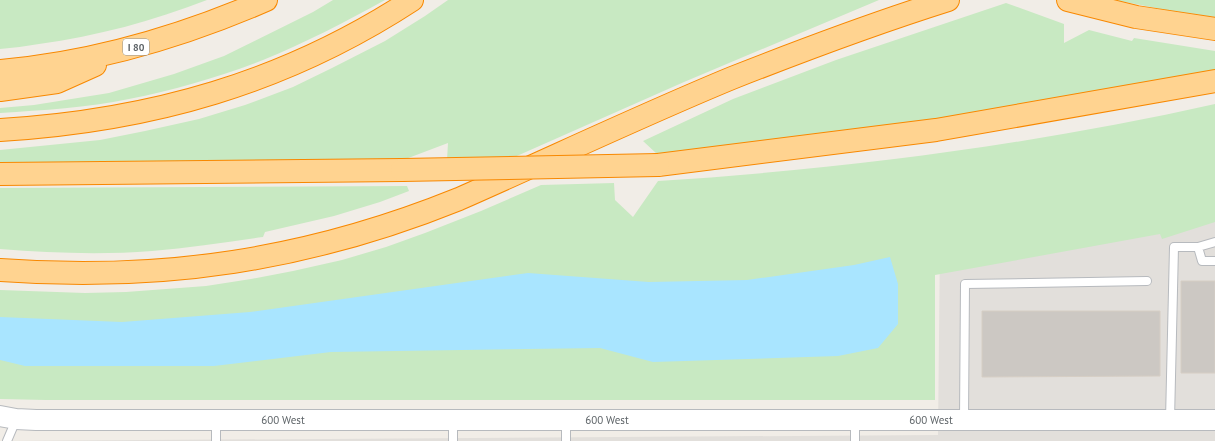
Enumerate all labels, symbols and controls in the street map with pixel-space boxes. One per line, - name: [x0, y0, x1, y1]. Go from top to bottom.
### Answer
- road number: I 80: [123, 39, 149, 55]
- street label: 600 West: [261, 413, 305, 427]
- street label: 600 West: [585, 413, 629, 427]
- street label: 600 West: [909, 413, 953, 427]

